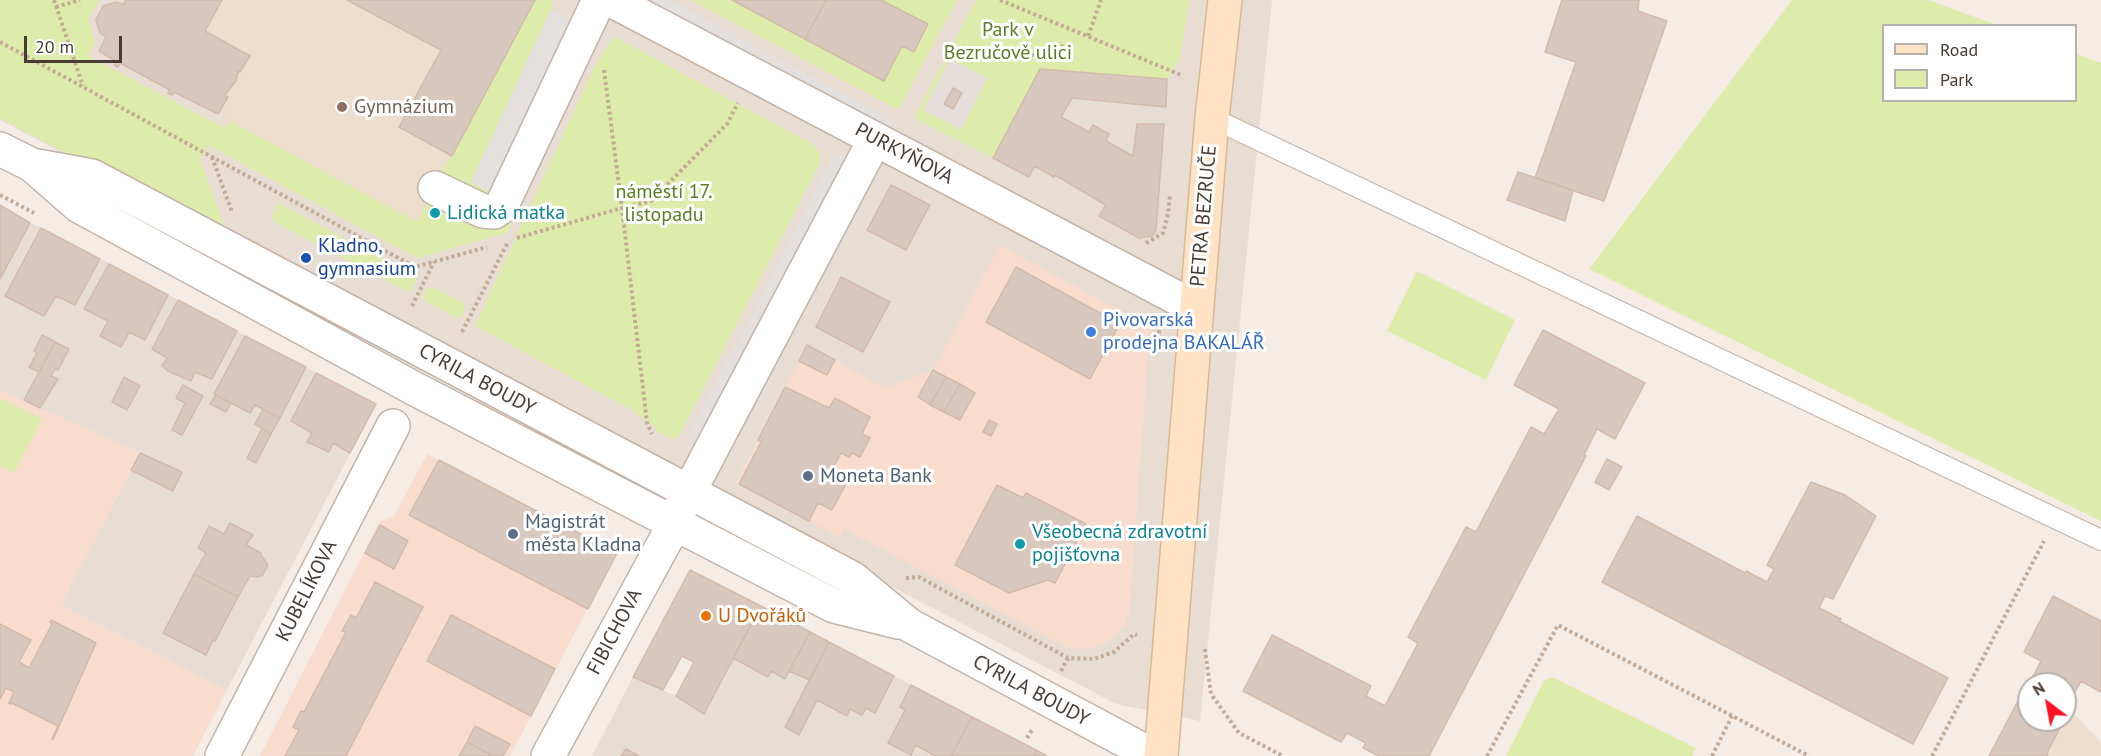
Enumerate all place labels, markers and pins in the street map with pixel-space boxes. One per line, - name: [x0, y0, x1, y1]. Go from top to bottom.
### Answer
- place label: Gymnázium: [354, 95, 454, 119]
- marker: Gymnázium: [335, 100, 349, 114]
- place label: Lidická matka: [447, 201, 565, 225]
- marker: Lidická matka: [428, 206, 442, 220]
- place label: Kladno, gymnasium: [318, 234, 416, 281]
- marker: Kladno, gymnasium: [299, 251, 313, 265]
- place label: Pivovarská prodejna BAKALÁŘ: [1103, 308, 1265, 355]
- marker: Pivovarská prodejna BAKALÁŘ: [1084, 325, 1098, 339]
- place label: Moneta Bank: [820, 464, 932, 488]
- marker: Moneta Bank: [801, 469, 815, 483]
- place label: Magistrát města Kladna: [525, 510, 641, 557]
- place label: Všeobecná zdravotní pojišťovna: [1032, 520, 1207, 567]
- marker: Magistrát města Kladna: [506, 527, 520, 541]
- marker: Všeobecná zdravotní pojišťovna: [1013, 537, 1027, 551]
- place label: U Dvořáků: [718, 604, 806, 628]
- marker: U Dvořáků: [699, 609, 713, 623]

